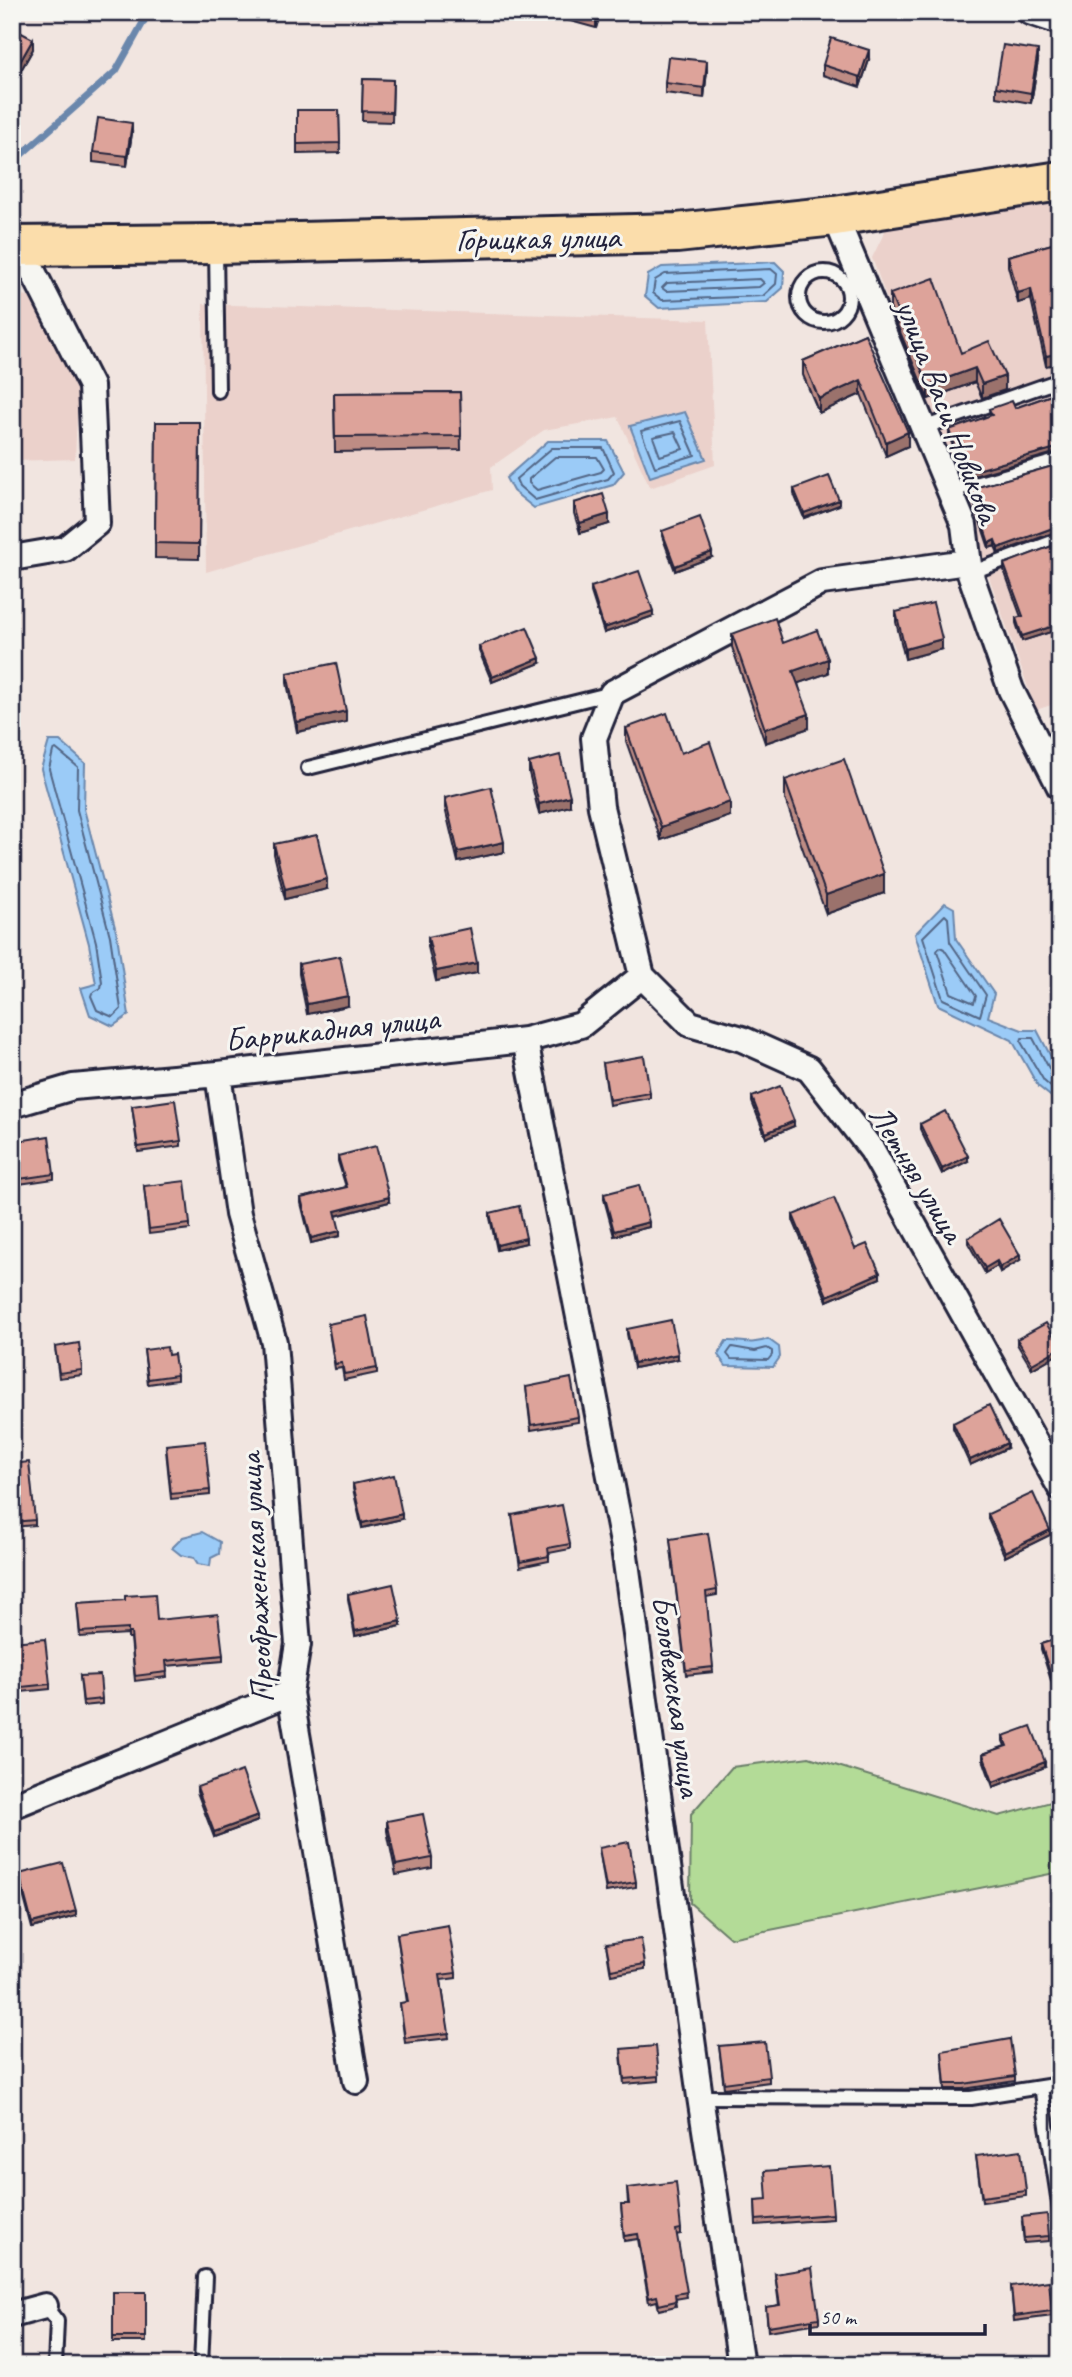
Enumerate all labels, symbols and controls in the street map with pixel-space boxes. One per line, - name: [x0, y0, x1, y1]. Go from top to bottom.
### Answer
- street label: Горицкая улица: [455, 216, 623, 260]
- street label: улица Васи Новикова: [885, 292, 1011, 531]
- street label: Баррикадная улица: [223, 997, 443, 1061]
- street label: Летняя улица: [860, 1097, 976, 1252]
- street label: Преображенская улица: [228, 1449, 284, 1704]
- street label: Беловежская улица: [642, 1593, 712, 1801]
- scale bar: [810, 2293, 984, 2337]
- text: 50 m: [820, 2304, 858, 2330]

